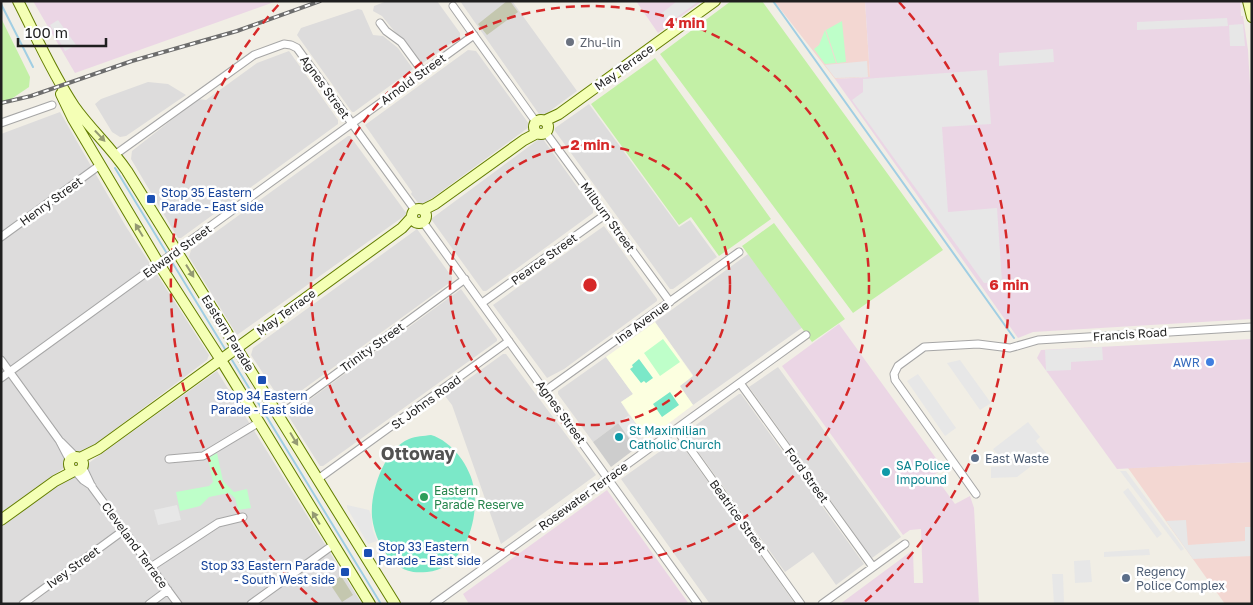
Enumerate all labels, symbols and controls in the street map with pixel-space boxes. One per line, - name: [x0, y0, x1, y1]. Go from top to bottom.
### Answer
- text: 4 min: [665, 13, 705, 31]
- scale bar: [18, 15, 105, 47]
- text: 100 m: [25, 23, 68, 41]
- place label: Zhu-lin: [580, 35, 621, 50]
- marker: Zhu-lin: [564, 36, 576, 48]
- street label: May Terrace: [592, 41, 657, 93]
- street label: Arnold Street: [377, 50, 449, 108]
- street label: Agnes Street: [297, 52, 353, 122]
- one-way arrow: [94, 130, 106, 142]
- text: 2 min: [570, 135, 610, 153]
- street label: Henry Street: [17, 173, 85, 229]
- street label: Milburn Street: [578, 179, 638, 255]
- place label: Stop 35 Eastern Parade - East side: [161, 185, 264, 214]
- marker: Stop 35 Eastern Parade - East side: [145, 193, 157, 205]
- street label: Edward Street: [140, 221, 214, 281]
- one-way arrow: [134, 223, 143, 236]
- street label: Pearce Street: [508, 230, 580, 288]
- one-way arrow: [185, 265, 194, 278]
- text: 6 min: [989, 275, 1029, 293]
- centre of rings: [581, 276, 599, 294]
- street label: May Terrace: [254, 286, 319, 338]
- street label: Eastern Parade: [198, 292, 258, 374]
- street label: Ina Avenue: [612, 297, 672, 347]
- street label: Trinity Street: [337, 319, 407, 375]
- street label: Francis Road: [1092, 324, 1168, 344]
- place label: AWR: [1173, 355, 1200, 370]
- marker: AWR: [1204, 356, 1216, 368]
- street label: St Johns Road: [388, 372, 464, 432]
- marker: Stop 34 Eastern Parade - East side: [256, 374, 268, 386]
- street label: Agnes Street: [533, 377, 589, 447]
- place label: Stop 34 Eastern Parade - East side: [211, 388, 313, 417]
- place label: St Maximilian Catholic Church: [629, 423, 721, 452]
- marker: St Maximilian Catholic Church: [613, 431, 625, 443]
- one-way arrow: [289, 433, 298, 446]
- district label: Ottoway: [381, 442, 455, 464]
- street label: Ford Street: [782, 444, 832, 506]
- place label: East Waste: [985, 451, 1049, 466]
- marker: East Waste: [969, 452, 981, 464]
- place label: SA Police Impound: [896, 458, 950, 487]
- street label: Rosewater Terrace: [535, 459, 631, 533]
- marker: SA Police Impound: [880, 466, 892, 478]
- street label: Beatrice Street: [707, 477, 770, 556]
- place label: Eastern Parade Reserve: [434, 483, 524, 512]
- marker: Eastern Parade Reserve: [418, 491, 430, 503]
- street label: Cleveland Terrace: [99, 499, 171, 591]
- one-way arrow: [312, 511, 321, 524]
- place label: Stop 33 Eastern Parade - East side: [378, 539, 481, 568]
- street label: Ivey Street: [43, 543, 103, 591]
- marker: Stop 33 Eastern Parade - East side: [362, 547, 374, 559]
- place label: Stop 33 Eastern Parade - South West side: [201, 558, 335, 587]
- place label: Regency Police Complex: [1136, 564, 1225, 593]
- marker: Stop 33 Eastern Parade - South West side: [339, 566, 351, 578]
- marker: Regency Police Complex: [1120, 572, 1132, 584]

